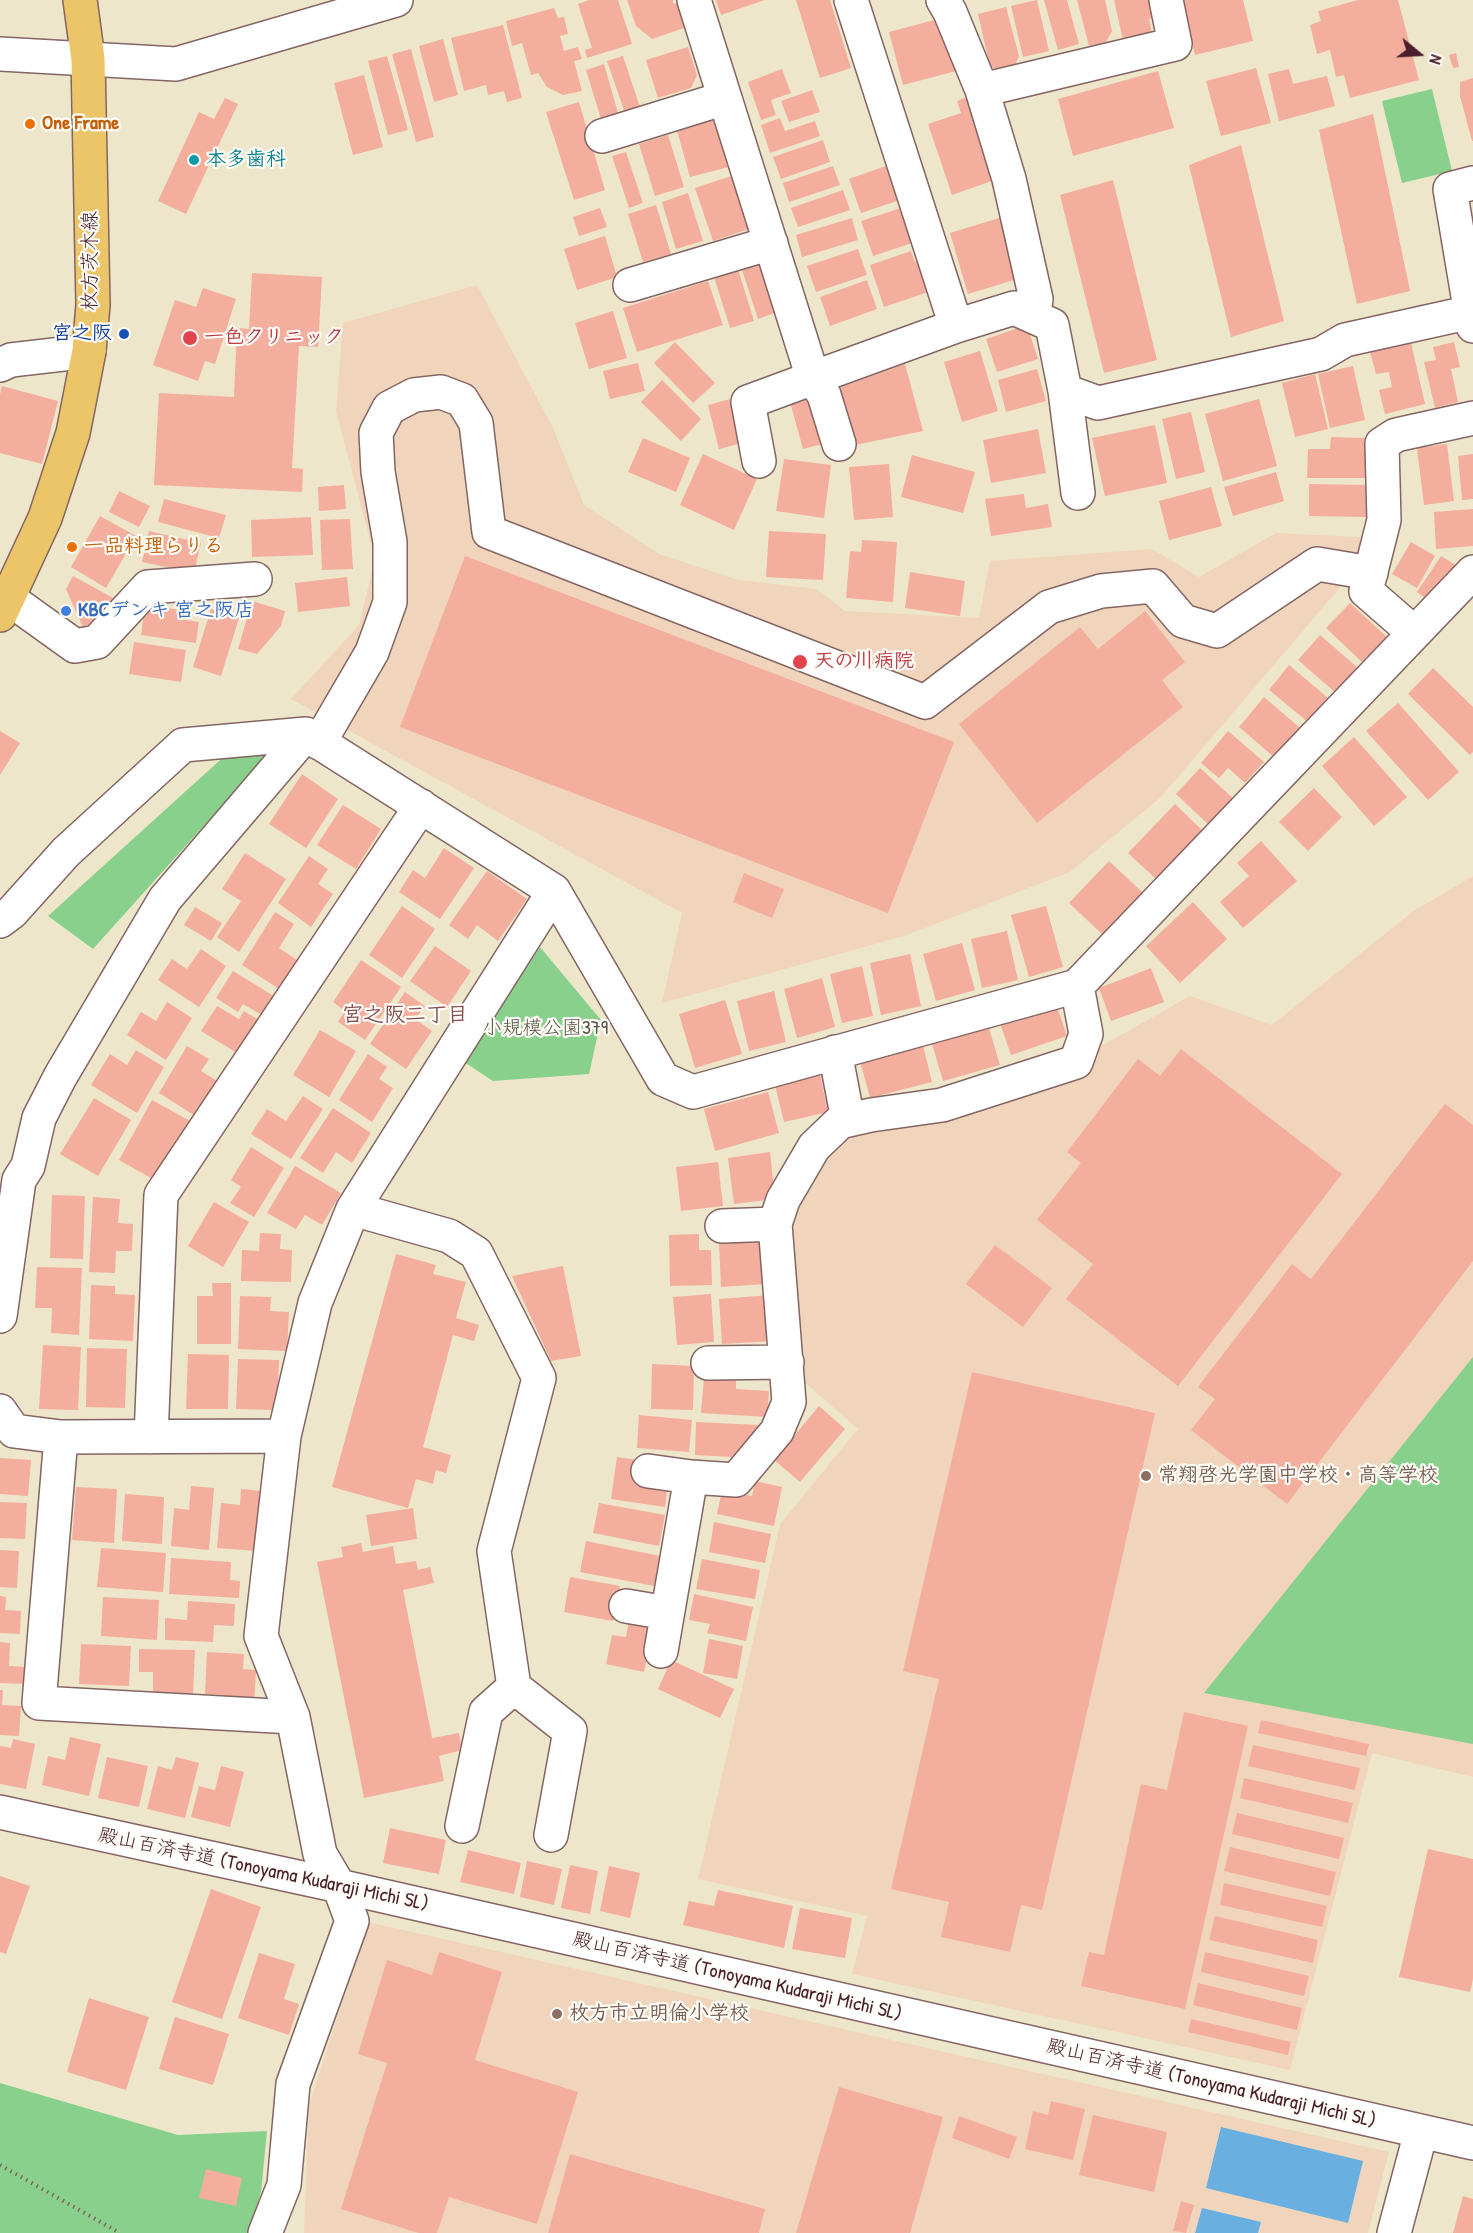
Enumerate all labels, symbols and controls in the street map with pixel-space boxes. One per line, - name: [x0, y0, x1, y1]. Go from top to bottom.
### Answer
- north arrow: [1389, 24, 1449, 84]
- text: N: [1424, 52, 1448, 67]
- place label: One Frame: [42, 112, 119, 136]
- marker: One Frame: [23, 117, 37, 131]
- place label: 本多歯科: [206, 148, 286, 172]
- marker: 本多歯科: [187, 153, 201, 167]
- street label: 枚方茨木線: [79, 211, 103, 311]
- place label: 宮之阪: [52, 322, 112, 346]
- place label: 一色クリニック: [204, 326, 344, 350]
- marker: 宮之阪: [117, 327, 131, 341]
- marker: 一色クリニック: [181, 329, 199, 347]
- place label: 一品料理らりる: [84, 535, 224, 559]
- marker: 一品料理らりる: [65, 540, 79, 554]
- place label: KBCデンキ 宮之阪店: [78, 599, 254, 623]
- marker: KBCデンキ 宮之阪店: [59, 604, 73, 618]
- place label: 天の川病院: [814, 650, 914, 674]
- marker: 天の川病院: [791, 653, 809, 671]
- district label: 宮之阪二丁目: [342, 1002, 468, 1028]
- park label: 小規模公園379: [482, 1017, 608, 1041]
- place label: 常翔啓光学園中学校・高等学校: [1158, 1464, 1438, 1488]
- marker: 常翔啓光学園中学校・高等学校: [1139, 1469, 1153, 1483]
- street label: 殿山百済寺道 (Tonoyama Kudaraji Michi SL): [96, 1823, 430, 1917]
- street label: 殿山百済寺道 (Tonoyama Kudaraji Michi SL): [570, 1927, 904, 2027]
- place label: 枚方市立明倫小学校: [569, 2002, 749, 2026]
- marker: 枚方市立明倫小学校: [550, 2007, 564, 2021]
- street label: 殿山百済寺道 (Tonoyama Kudaraji Michi SL): [1044, 2034, 1378, 2134]

